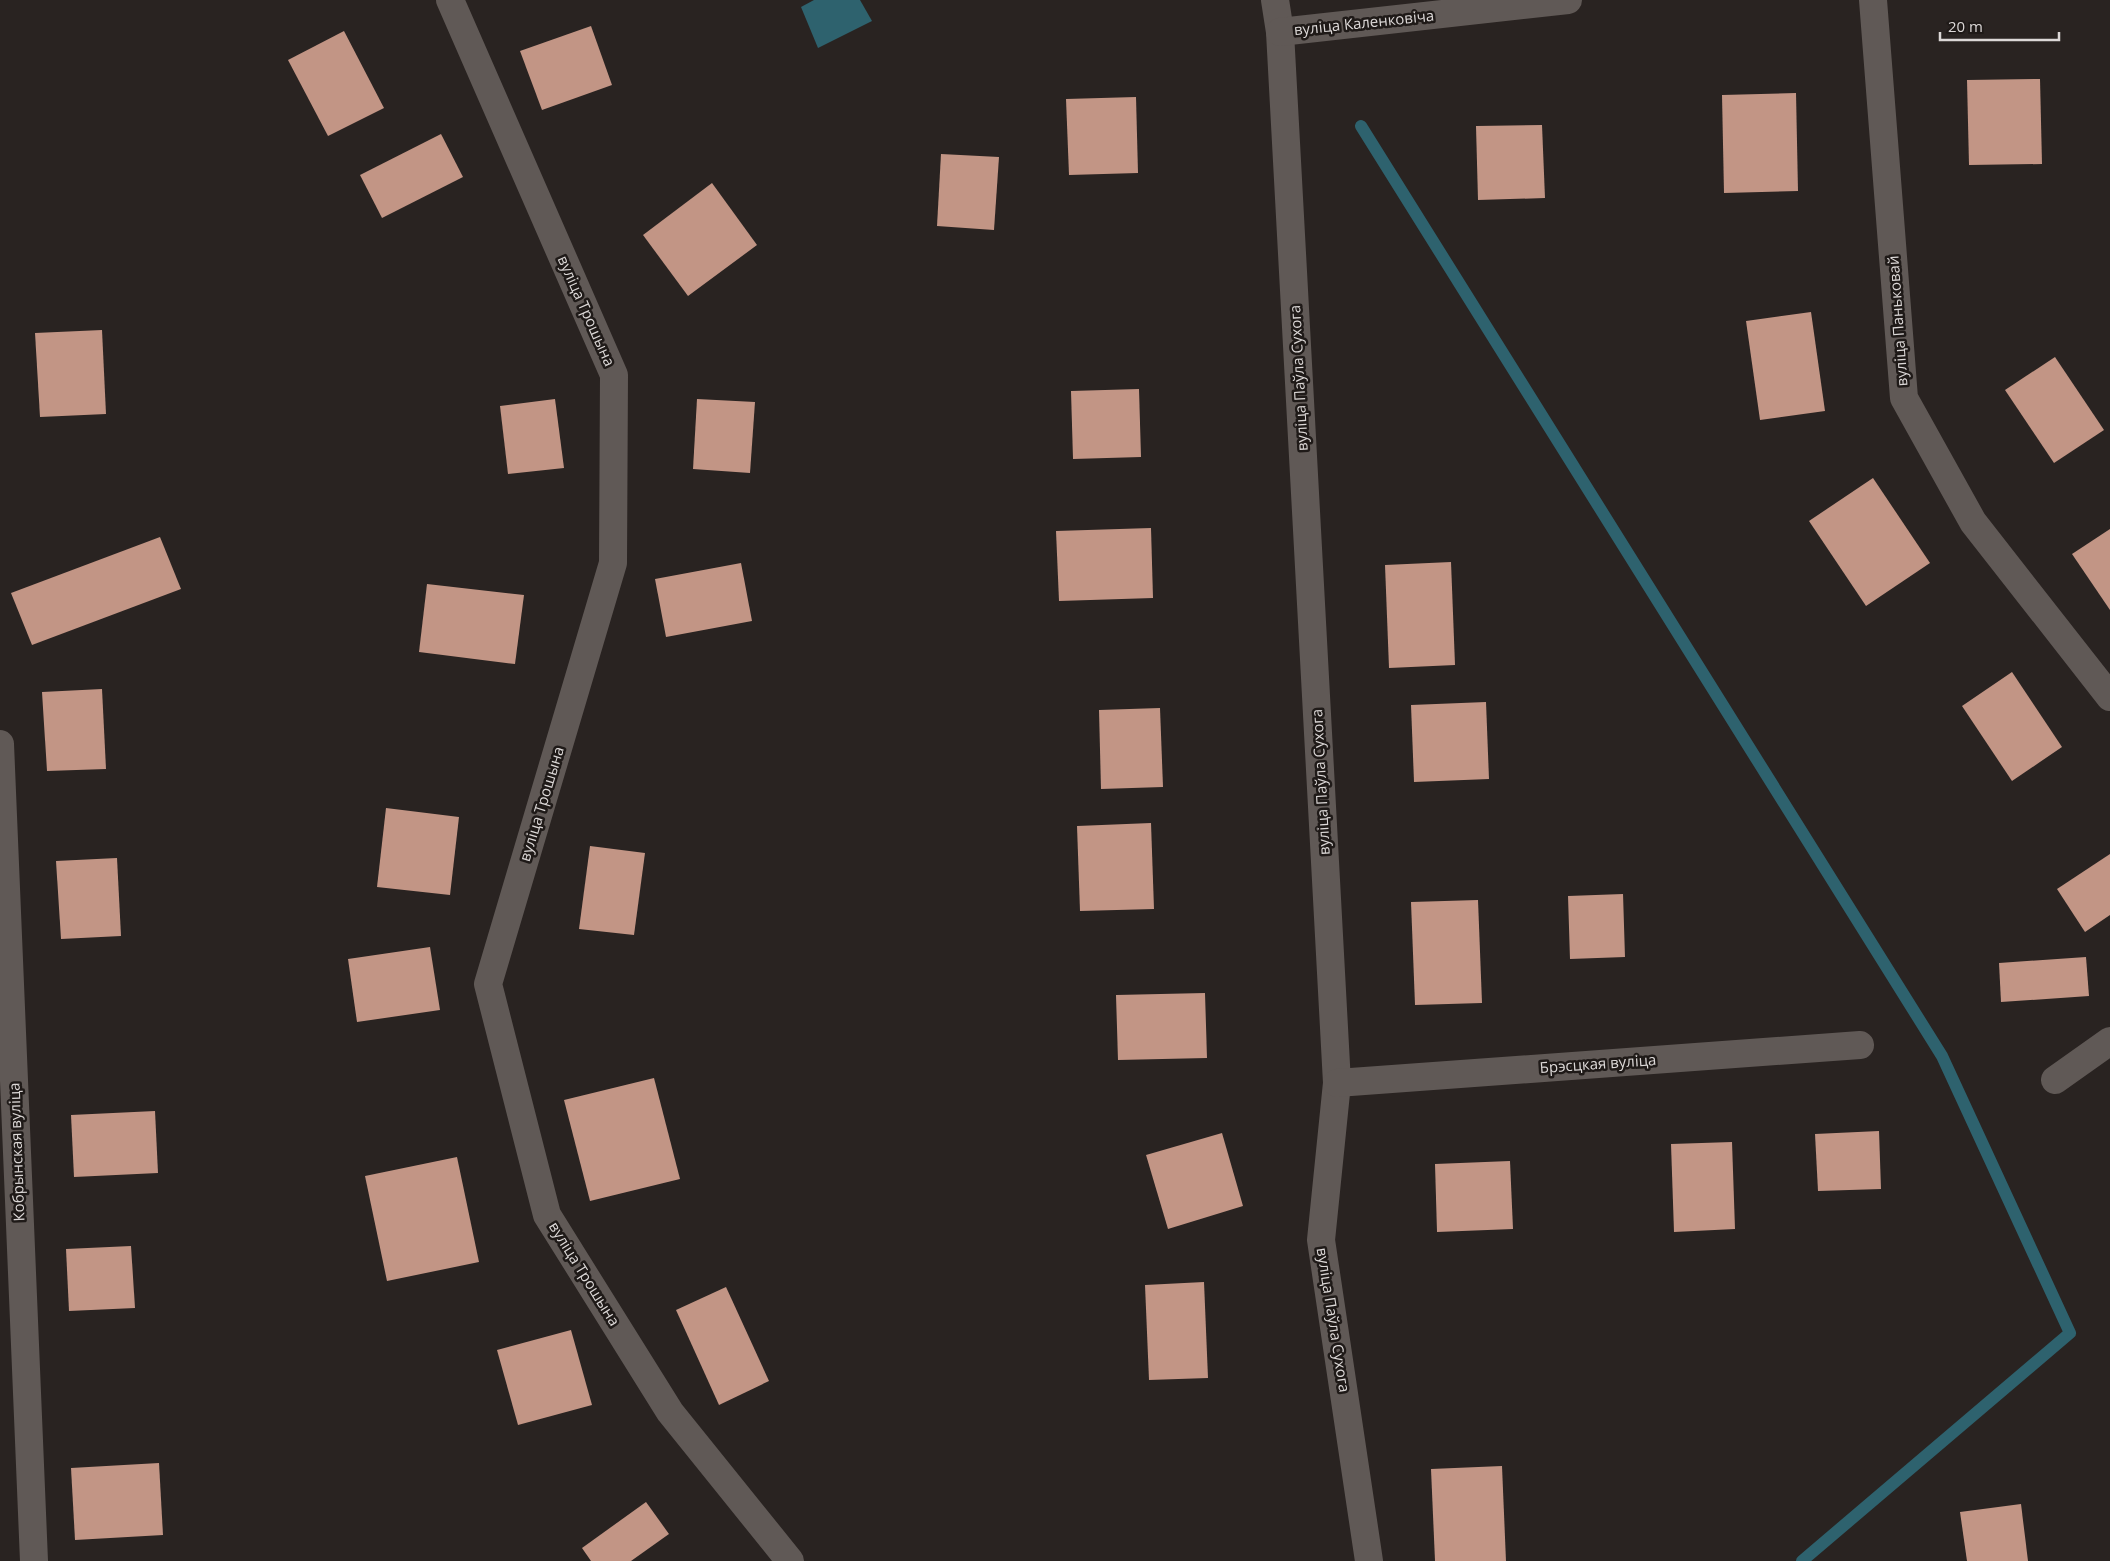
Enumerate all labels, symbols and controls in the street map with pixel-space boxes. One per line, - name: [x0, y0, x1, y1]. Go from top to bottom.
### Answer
- street label: вуліца Каленковіча: [1293, 5, 1435, 39]
- scale bar: [1940, 10, 2059, 42]
- text: 20 m: [1948, 16, 1983, 36]
- street label: вуліца Трошына: [554, 252, 620, 369]
- street label: вуліца Паньковай: [1882, 255, 1912, 387]
- street label: вуліца Паўла Сухога: [1284, 304, 1312, 452]
- street label: вуліца Паўла Сухога: [1306, 708, 1334, 856]
- street label: вуліца Трошына: [514, 744, 568, 864]
- street label: Брэсцкая вуліца: [1539, 1049, 1657, 1077]
- street label: Кобрынская вуліца: [4, 1082, 28, 1222]
- street label: вуліца Трошына: [545, 1218, 625, 1329]
- street label: вуліца Паўла Сухога: [1313, 1246, 1355, 1394]

